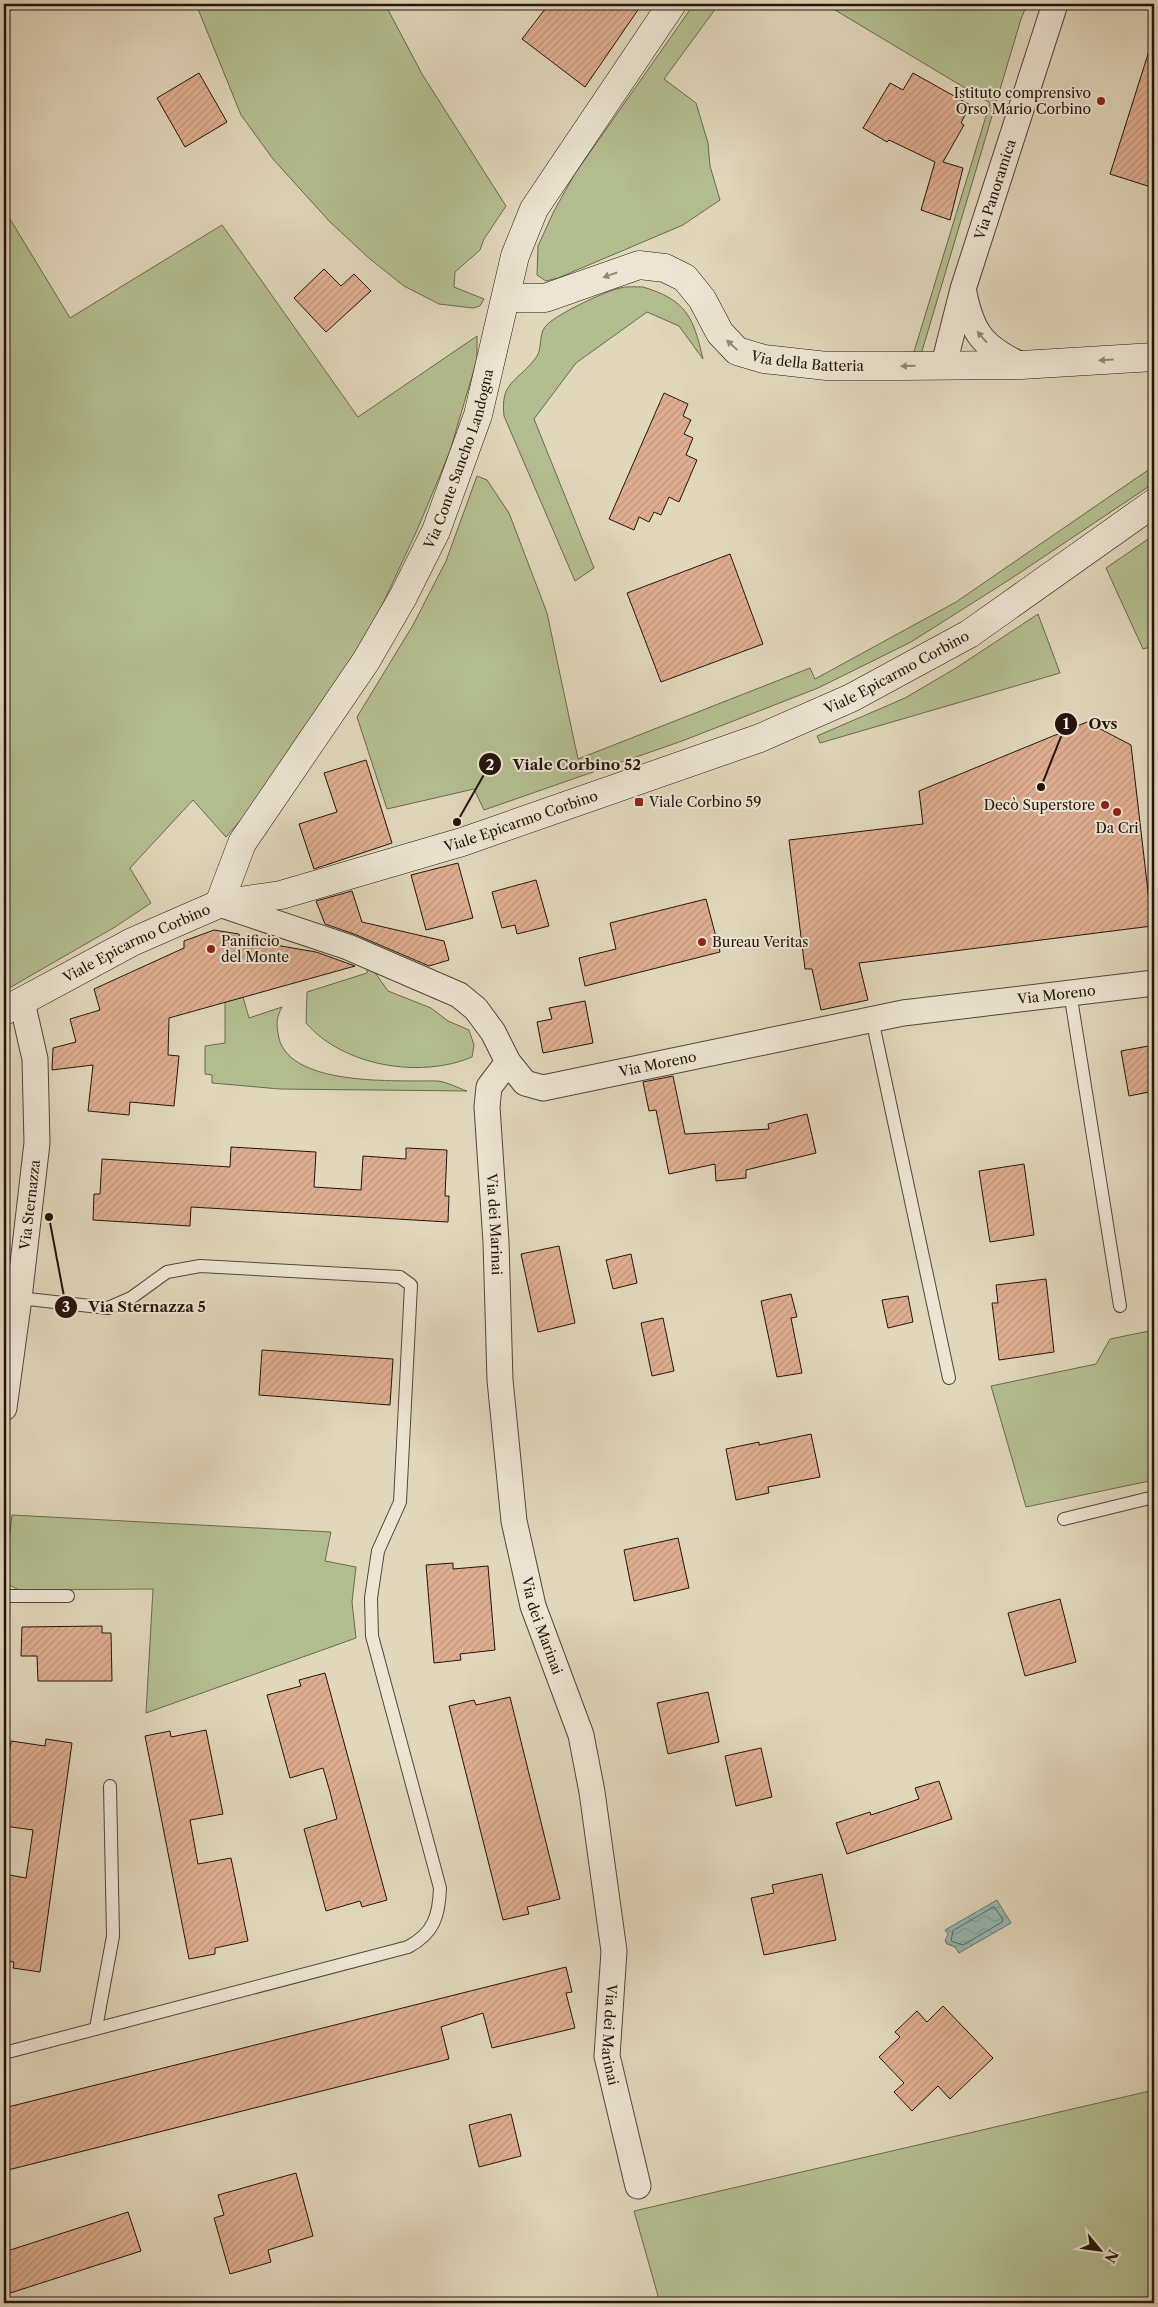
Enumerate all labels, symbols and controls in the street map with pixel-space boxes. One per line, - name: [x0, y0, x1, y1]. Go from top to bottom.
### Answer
- place label: Istituto comprensivo Orso Mario Corbino: [954, 84, 1091, 118]
- marker: Istituto comprensivo Orso Mario Corbino: [1095, 95, 1107, 107]
- street label: Via Panoramica: [970, 136, 1020, 243]
- one-way arrow: [602, 272, 617, 279]
- one-way arrow: [976, 332, 988, 344]
- one-way arrow: [727, 339, 739, 351]
- street label: Via della Batteria: [748, 346, 864, 375]
- one-way arrow: [1097, 357, 1113, 365]
- one-way arrow: [900, 362, 916, 370]
- street label: Via Conte Sancho Landogna: [419, 367, 498, 553]
- street label: Viale Epicarmo Corbino: [820, 627, 972, 718]
- callout: Ovs: [1054, 709, 1128, 739]
- text: 1: [1063, 714, 1070, 733]
- text: Ovs: [1089, 714, 1117, 733]
- callout: Viale Corbino 52: [478, 749, 651, 779]
- text: 2: [486, 755, 495, 774]
- text: Viale Corbino 52: [512, 755, 641, 774]
- street label: Viale Epicarmo Corbino: [441, 786, 600, 856]
- place label: Viale Corbino 59: [648, 793, 761, 811]
- marker: Viale Corbino 59: [633, 796, 645, 808]
- place label: Decò Superstore: [984, 796, 1095, 814]
- marker: Decò Superstore: [1099, 799, 1111, 811]
- marker: Da Cri: [1111, 806, 1123, 818]
- place label: Da Cri: [1095, 819, 1139, 837]
- street label: Viale Epicarmo Corbino: [59, 900, 213, 987]
- place label: Panificio del Monte: [221, 932, 289, 966]
- place label: Bureau Veritas: [712, 933, 808, 951]
- marker: Bureau Veritas: [696, 936, 708, 948]
- marker: Panificio del Monte: [205, 943, 217, 955]
- street label: Via Moreno: [1015, 981, 1097, 1008]
- street label: Via Moreno: [616, 1047, 698, 1081]
- street label: Via Sternazza: [16, 1158, 44, 1252]
- street label: Via dei Marinai: [482, 1172, 506, 1275]
- callout: Via Sternazza 5: [53, 1292, 216, 1322]
- text: 3: [62, 1297, 70, 1316]
- text: Via Sternazza 5: [87, 1297, 206, 1316]
- street label: Via dei Marinai: [518, 1574, 567, 1677]
- street label: Via dei Marinai: [598, 1983, 623, 2087]
- north arrow: [1076, 2224, 1126, 2274]
- text: N: [1101, 2247, 1122, 2266]

